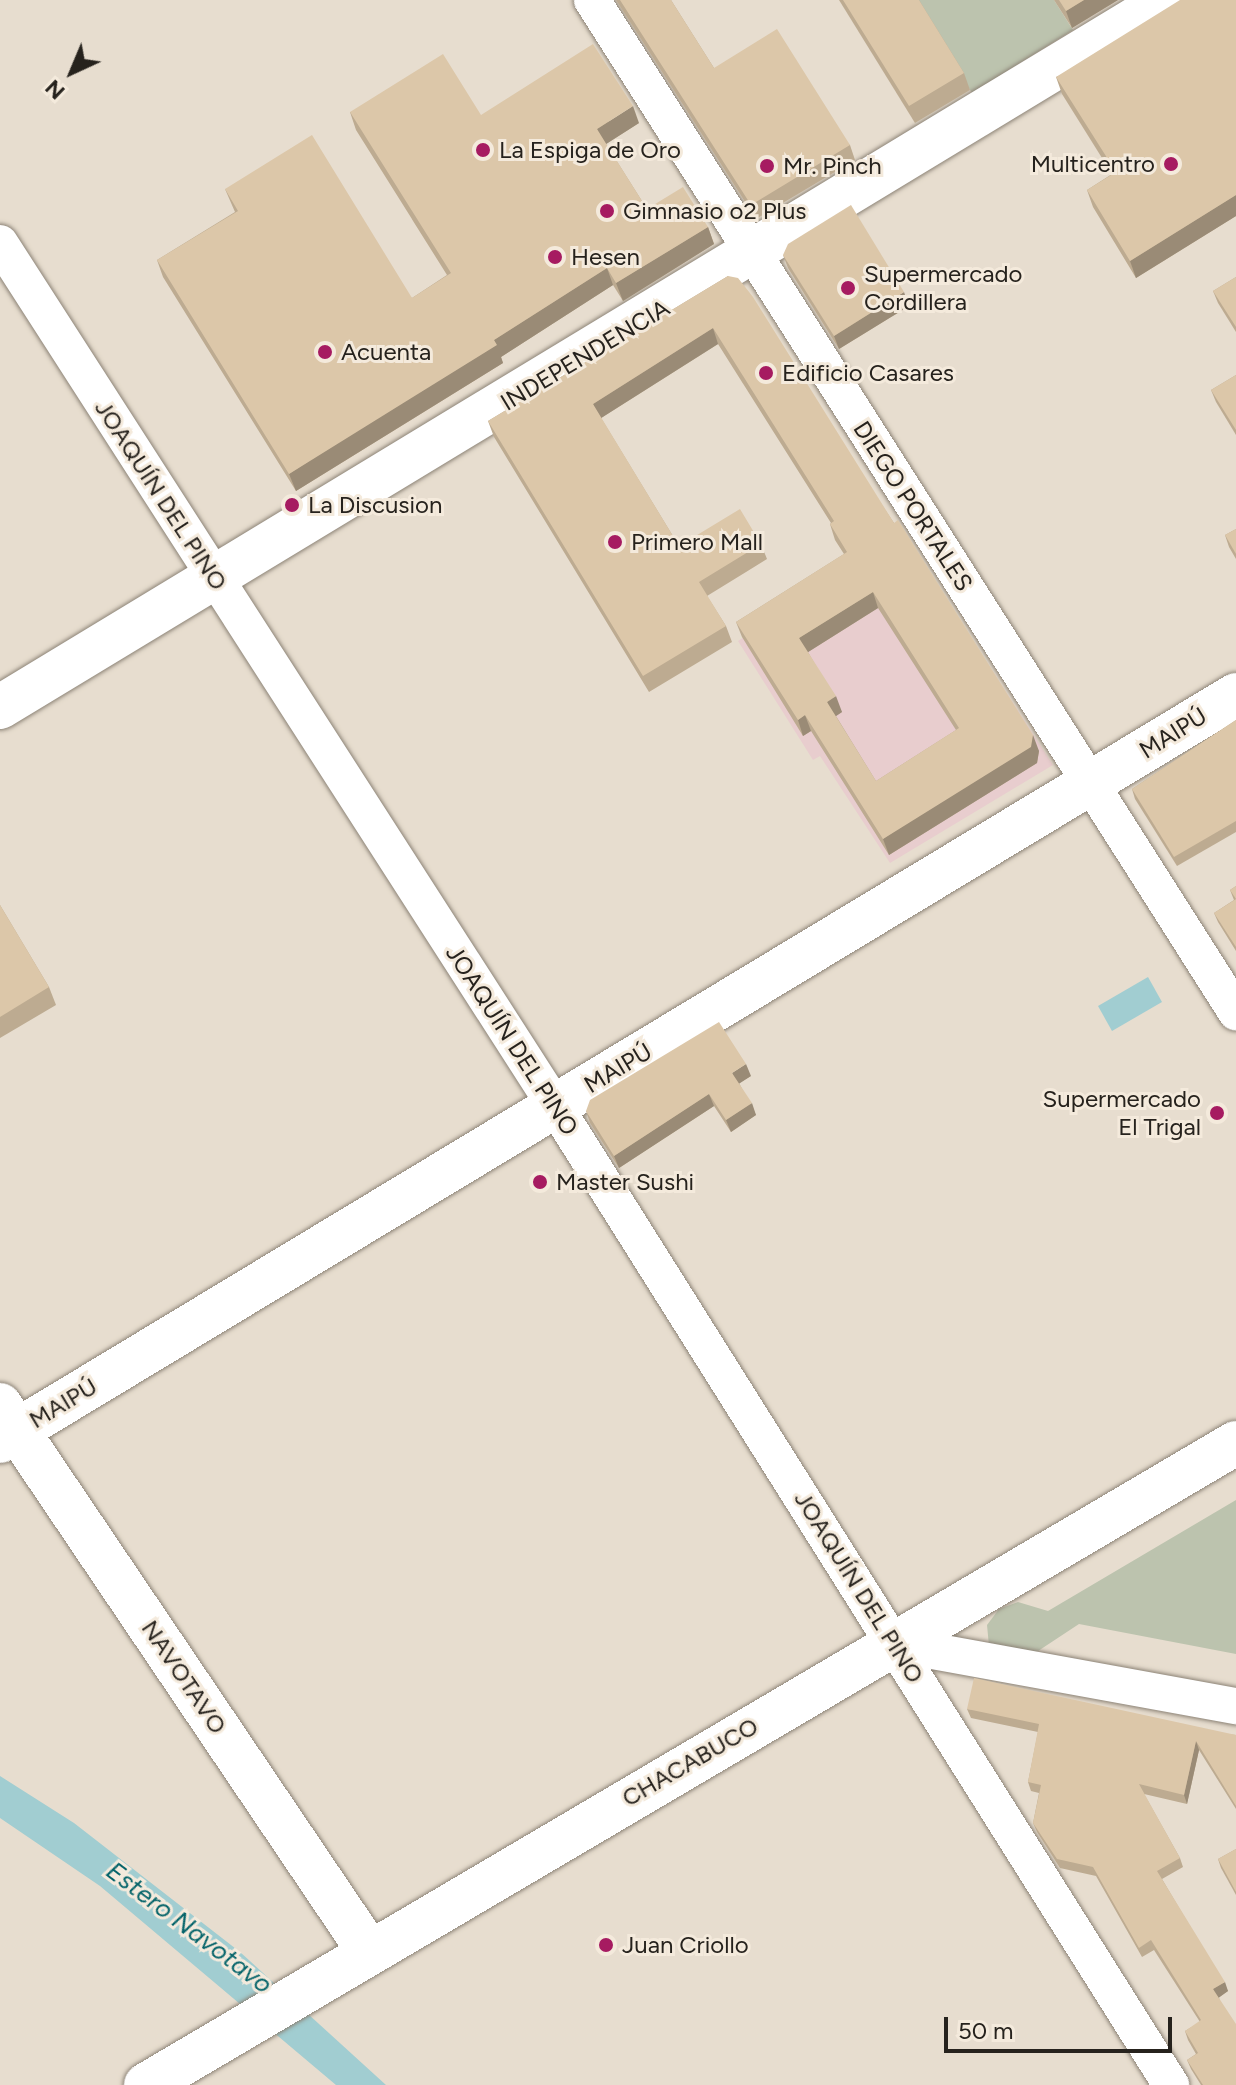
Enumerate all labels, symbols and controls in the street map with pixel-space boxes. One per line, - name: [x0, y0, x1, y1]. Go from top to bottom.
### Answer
- north arrow: [32, 32, 112, 112]
- text: N: [39, 74, 70, 105]
- place label: La Espiga de Oro: [499, 136, 681, 164]
- marker: La Espiga de Oro: [474, 141, 492, 159]
- place label: Multicentro: [1031, 150, 1155, 178]
- place label: Mr. Pinch: [783, 152, 882, 180]
- marker: Multicentro: [1162, 155, 1180, 173]
- marker: Mr. Pinch: [758, 157, 776, 175]
- place label: Gimnasio o2 Plus: [623, 197, 806, 225]
- marker: Gimnasio o2 Plus: [598, 202, 616, 220]
- place label: Hesen: [571, 243, 640, 271]
- marker: Hesen: [546, 248, 564, 266]
- place label: Supermercado Cordillera: [864, 260, 1022, 316]
- marker: Supermercado Cordillera: [839, 279, 857, 297]
- street label: INDEPENDENCIA: [495, 293, 675, 417]
- place label: Acuenta: [341, 338, 431, 366]
- marker: Acuenta: [316, 343, 334, 361]
- place label: Edificio Casares: [782, 359, 954, 387]
- marker: Edificio Casares: [757, 364, 775, 382]
- street label: JOAQUÍN DEL PINO: [89, 395, 233, 595]
- street label: DIEGO PORTALES: [847, 416, 979, 596]
- place label: La Discusion: [308, 491, 442, 519]
- marker: La Discusion: [283, 496, 301, 514]
- place label: Primero Mall: [631, 528, 763, 556]
- marker: Primero Mall: [606, 533, 624, 551]
- street label: MAIPÚ: [1134, 701, 1212, 765]
- street label: JOAQUÍN DEL PINO: [440, 940, 584, 1140]
- street label: MAIPÚ: [579, 1037, 657, 1099]
- place label: Supermercado El Trigal: [1043, 1085, 1201, 1141]
- marker: Supermercado El Trigal: [1208, 1104, 1226, 1122]
- place label: Master Sushi: [556, 1168, 694, 1196]
- marker: Master Sushi: [531, 1173, 549, 1191]
- street label: MAIPÚ: [24, 1372, 102, 1434]
- street label: JOAQUÍN DEL PINO: [788, 1486, 930, 1688]
- street label: NAVOTAVO: [136, 1615, 232, 1739]
- street label: CHACABUCO: [617, 1711, 763, 1813]
- water label: Estero Navotavo: [100, 1855, 278, 2001]
- place label: Juan Criollo: [622, 1931, 749, 1959]
- marker: Juan Criollo: [597, 1936, 615, 1954]
- scale bar: [948, 2001, 1176, 2051]
- text: 50 m: [958, 2016, 1014, 2045]

